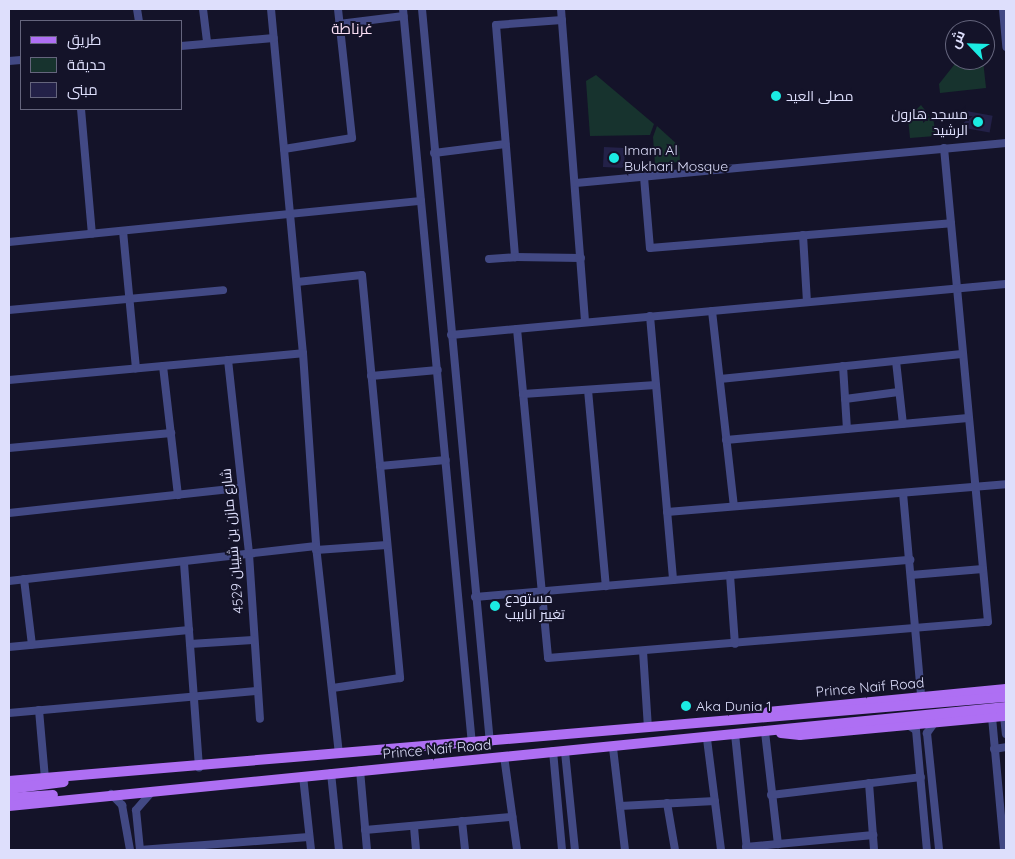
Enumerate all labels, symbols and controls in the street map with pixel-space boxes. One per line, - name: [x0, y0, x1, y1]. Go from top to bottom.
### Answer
- legend: [20, 20, 182, 110]
- district label: غرناطة: [331, 20, 373, 38]
- north arrow: [945, 20, 995, 70]
- text: ش: [945, 27, 969, 51]
- text: طريق: [67, 30, 101, 49]
- text: حديقة: [67, 55, 106, 74]
- text: مبنى: [67, 80, 98, 99]
- place label: مصلى العيد: [786, 88, 854, 104]
- marker: مصلى العيد: [770, 90, 782, 102]
- place label: مسجد هارون الرشيد: [891, 106, 968, 138]
- marker: مسجد هارون الرشيد: [972, 116, 984, 128]
- place label: Imam Al Bukhari Mosque: [624, 142, 728, 174]
- marker: Imam Al Bukhari Mosque: [608, 152, 620, 164]
- street label: شارع مازن بن شيبان 4529: [217, 468, 247, 614]
- place label: مستودع تغيير انابيب: [505, 590, 565, 622]
- marker: مستودع تغيير انابيب: [489, 600, 501, 612]
- street label: Prince Naif Road: [815, 674, 925, 700]
- place label: Aka Dunia 1: [696, 698, 771, 714]
- marker: Aka Dunia 1: [680, 700, 692, 712]
- street label: Prince Naif Road: [382, 736, 492, 762]

